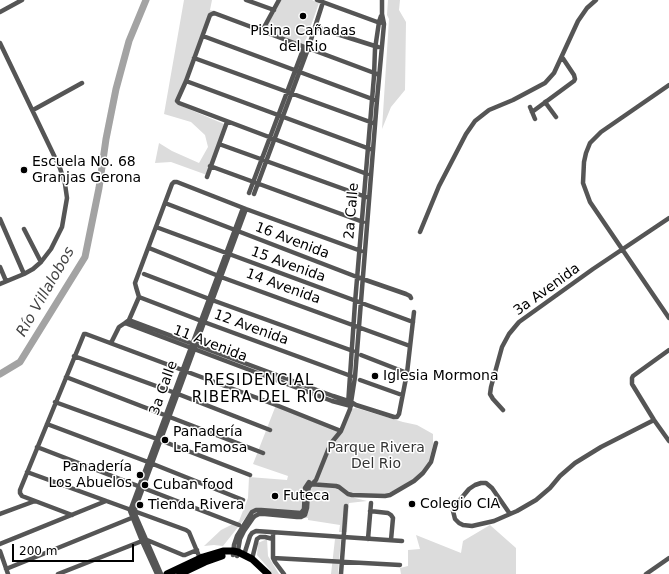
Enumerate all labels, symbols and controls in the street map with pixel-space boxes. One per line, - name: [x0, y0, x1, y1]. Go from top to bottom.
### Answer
- marker: Pisina Cañadas del Rio: [298, 11, 308, 21]
- place label: Pisina Cañadas del Rio: [250, 23, 356, 56]
- place label: Escuela No. 68 Granjas Gerona: [32, 154, 141, 186]
- marker: Escuela No. 68 Granjas Gerona: [19, 165, 29, 175]
- street label: 2a Calle: [341, 182, 363, 240]
- street label: 16 Avenida: [253, 219, 331, 263]
- water label: Río Villalobos: [13, 244, 79, 340]
- street label: 15 Avenida: [248, 244, 328, 286]
- street label: 3a Avenida: [511, 260, 583, 320]
- street label: 14 Avenida: [243, 266, 323, 308]
- street label: 12 Avenida: [211, 307, 291, 349]
- street label: 11 Avenida: [171, 322, 249, 366]
- street label: 3a Calle: [146, 358, 182, 418]
- place label: Iglesia Mormona: [383, 368, 499, 384]
- marker: Iglesia Mormona: [370, 371, 380, 381]
- district label: RESIDENCIAL RIBERA DEL RIO: [192, 372, 326, 407]
- place label: Panadería La Famosa: [173, 424, 247, 456]
- marker: Panadería La Famosa: [160, 435, 170, 445]
- park label: Parque Rivera Del Rio: [327, 440, 425, 472]
- place label: Panadería Los Abuelos: [48, 459, 132, 492]
- marker: Panadería Los Abuelos: [135, 470, 145, 480]
- place label: Cuban food: [153, 477, 233, 493]
- marker: Cuban food: [140, 480, 150, 490]
- place label: Futeca: [283, 488, 330, 504]
- marker: Futeca: [270, 491, 280, 501]
- place label: Colegio CIA: [420, 496, 500, 512]
- place label: Tienda Rivera: [148, 497, 244, 513]
- marker: Colegio CIA: [407, 499, 417, 509]
- marker: Tienda Rivera: [135, 500, 145, 510]
- scale bar: [14, 536, 136, 562]
- text: 200 m: [19, 544, 57, 558]

